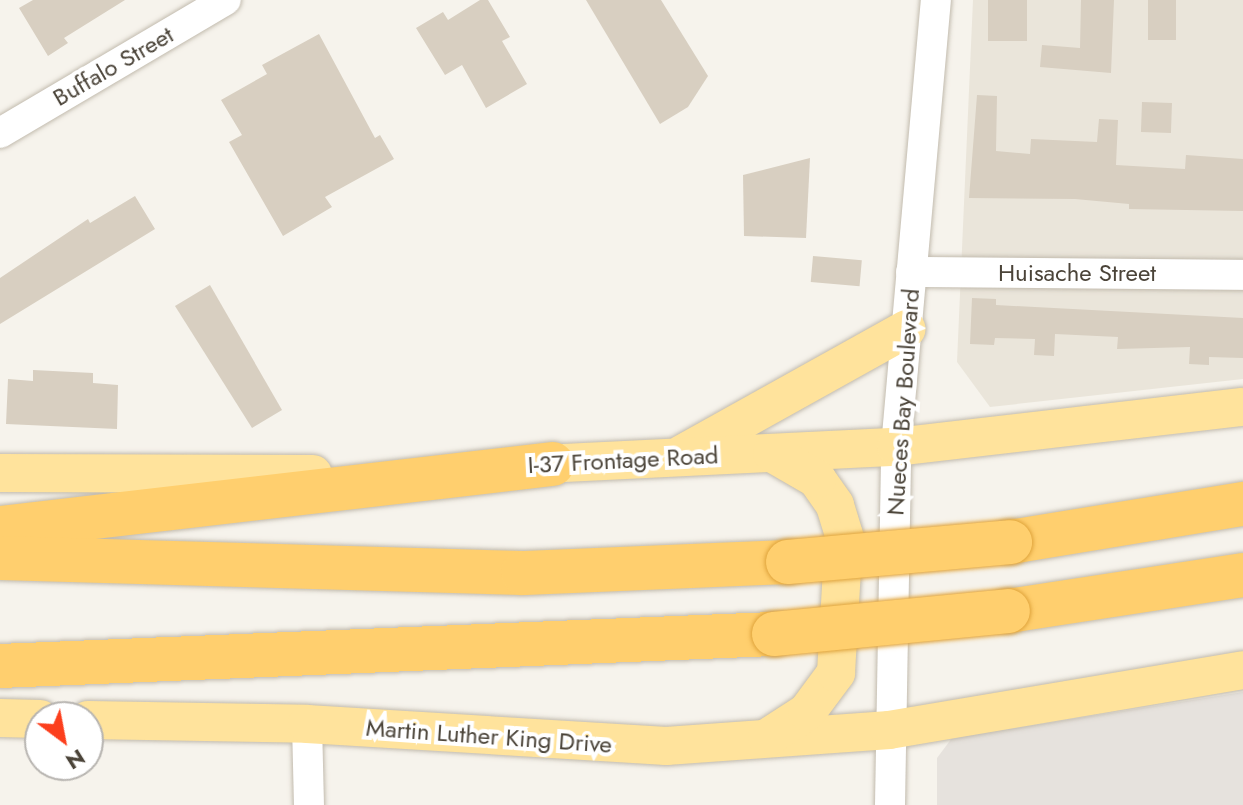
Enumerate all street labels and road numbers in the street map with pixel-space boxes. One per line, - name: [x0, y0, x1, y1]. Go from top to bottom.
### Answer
- street label: Buffalo Street: [48, 20, 178, 112]
- street label: Huisache Street: [998, 259, 1156, 287]
- street label: Nueces Bay Boulevard: [881, 288, 925, 516]
- street label: I-37 Frontage Road: [527, 441, 719, 479]
- street label: Martin Luther King Drive: [365, 713, 613, 759]

